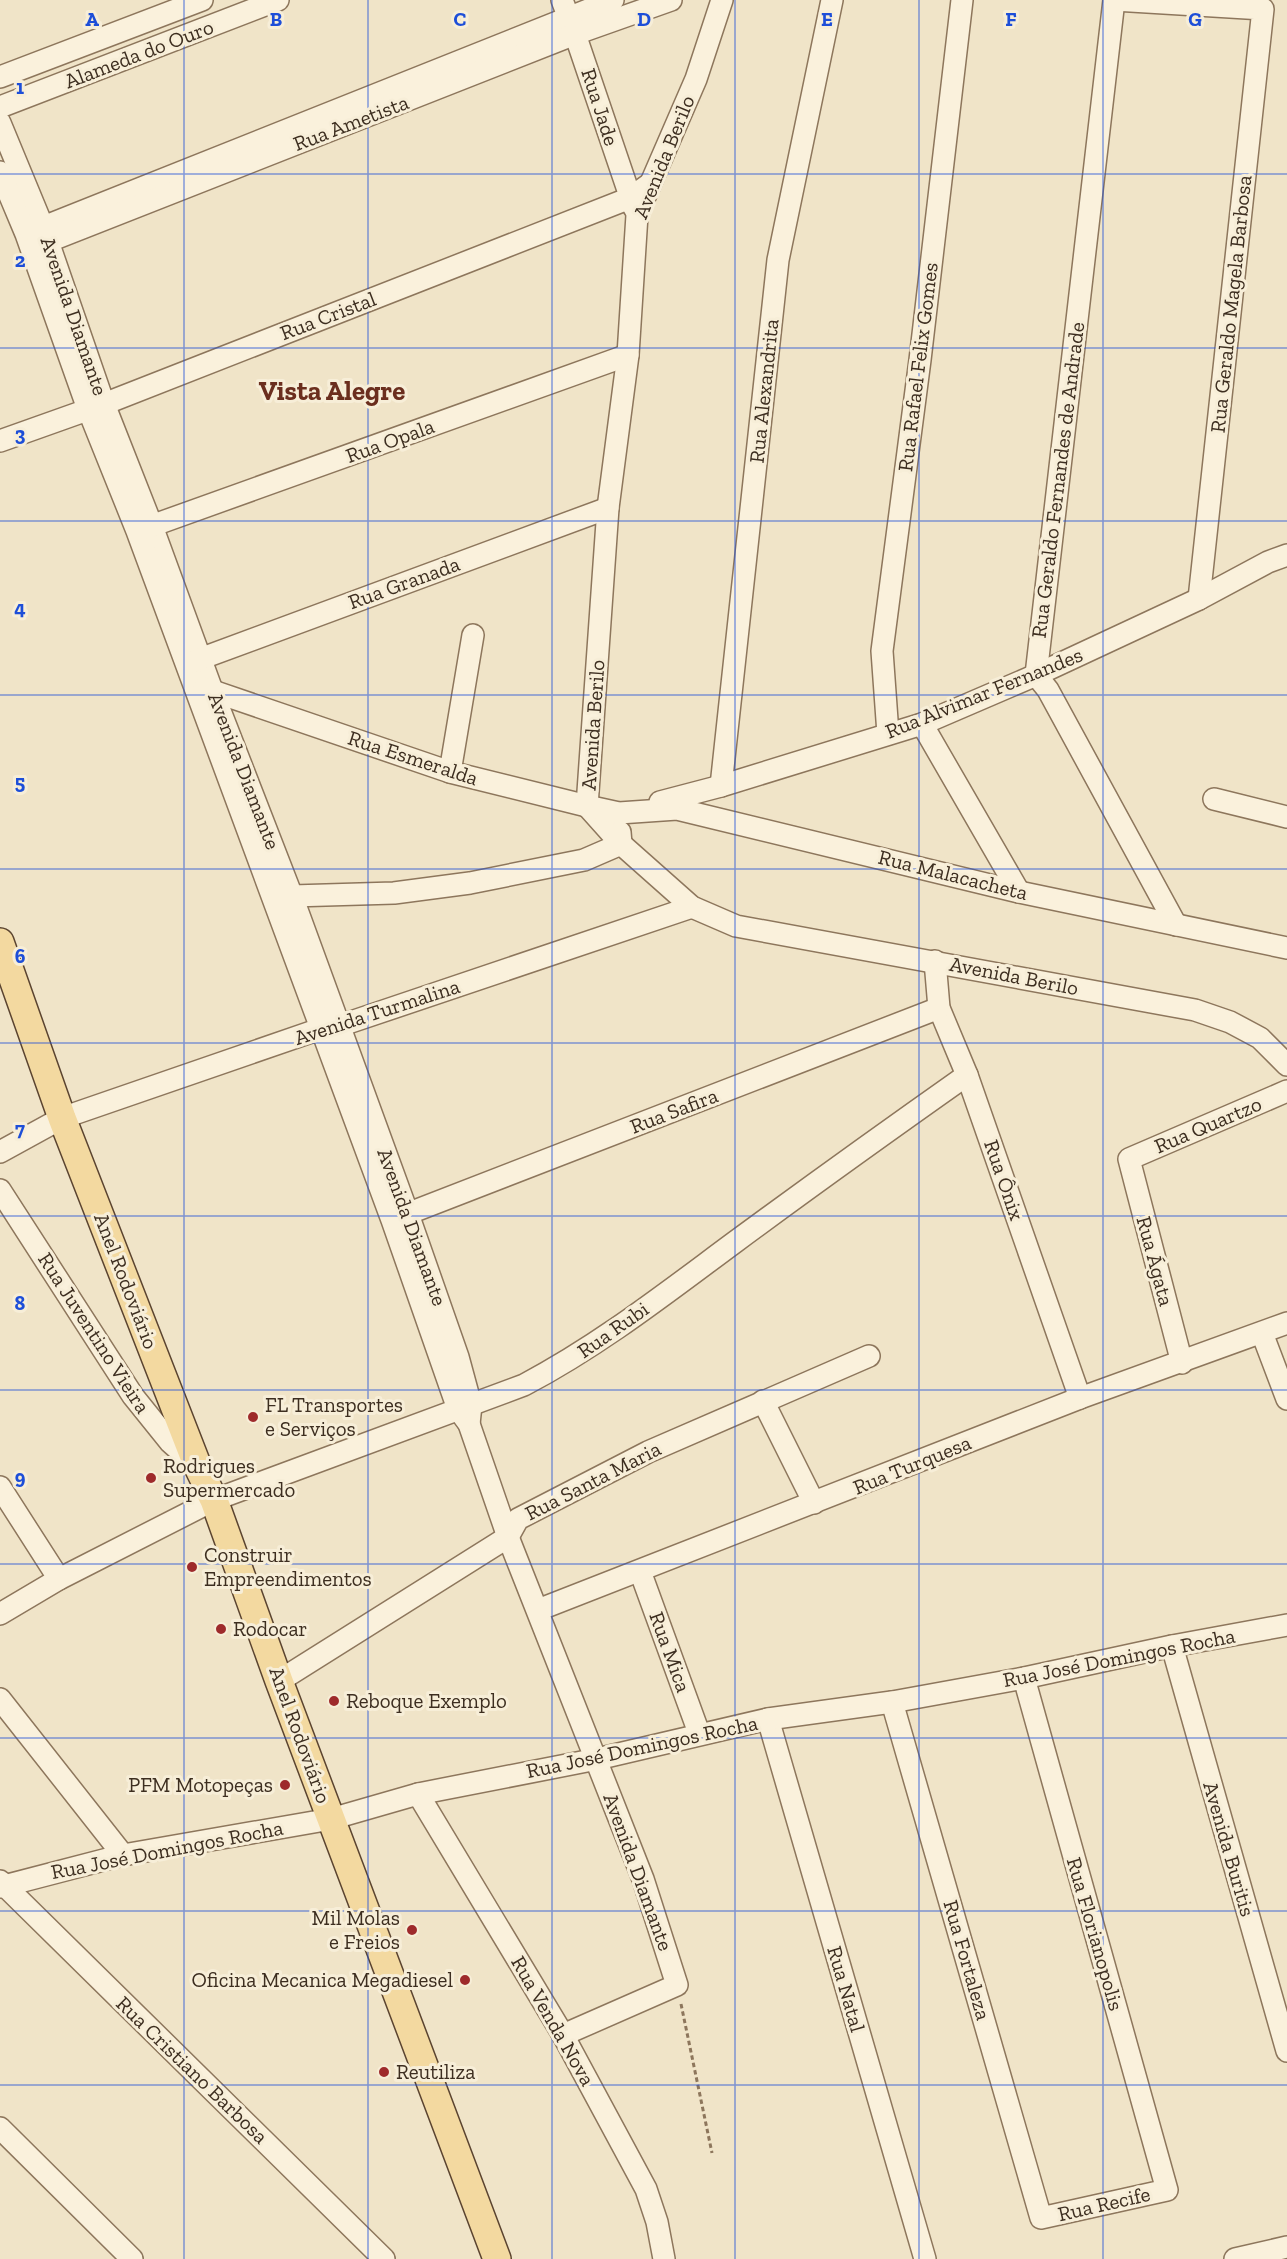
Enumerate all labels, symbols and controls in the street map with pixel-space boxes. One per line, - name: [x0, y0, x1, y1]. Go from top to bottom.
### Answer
- text: B: [270, 7, 282, 31]
- text: C: [454, 7, 467, 31]
- text: D: [637, 7, 651, 31]
- text: E: [821, 7, 833, 31]
- text: F: [1005, 7, 1017, 31]
- text: G: [1188, 7, 1202, 31]
- street label: Alameda do Ouro: [61, 14, 217, 94]
- street label: Rua Jade: [576, 65, 625, 149]
- text: 1: [16, 75, 24, 99]
- street label: Rua Ametista: [290, 89, 412, 156]
- street label: Avenida Berilo: [627, 91, 700, 222]
- street label: Rua Geraldo Magela Barbosa: [1205, 174, 1256, 434]
- street label: Avenida Diamante: [36, 233, 113, 398]
- text: 2: [15, 248, 26, 272]
- street label: Rua Rafael Felix Gomes: [892, 261, 943, 473]
- street label: Rua Cristal: [276, 286, 380, 345]
- street label: Rua Alexandrita: [743, 318, 784, 464]
- street label: Rua Geraldo Fernandes de Andrade: [1026, 320, 1089, 639]
- district label: Vista Alegre: [259, 375, 405, 407]
- street label: Rua Opala: [342, 413, 438, 468]
- text: 3: [15, 422, 26, 446]
- street label: Rua Granada: [345, 551, 463, 614]
- text: 4: [14, 596, 26, 620]
- street label: Rua Alvimar Fernandes: [881, 641, 1086, 744]
- street label: Avenida Berilo: [575, 659, 610, 791]
- street label: Avenida Diamante: [203, 689, 286, 853]
- street label: Rua Esmeralda: [345, 725, 481, 790]
- text: 5: [15, 770, 25, 794]
- street label: Rua Malacacheta: [876, 844, 1030, 905]
- text: 6: [15, 944, 26, 968]
- street label: Avenida Berilo: [948, 951, 1081, 1000]
- street label: Avenida Turmalina: [291, 973, 463, 1050]
- street label: Rua Safira: [626, 1082, 721, 1139]
- street label: Rua Quartzo: [1150, 1091, 1265, 1158]
- text: 7: [15, 1117, 25, 1141]
- street label: Rua Ônix: [979, 1136, 1030, 1224]
- street label: Avenida Diamante: [372, 1145, 453, 1309]
- street label: Anel Rodoviário: [89, 1209, 164, 1352]
- street label: Rua Ágata: [1132, 1213, 1179, 1309]
- street label: Rua Juventino Vieira: [33, 1248, 156, 1418]
- text: 8: [15, 1291, 26, 1315]
- street label: Rua Rubi: [572, 1296, 653, 1363]
- place label: FL Transportes e Serviços: [265, 1392, 403, 1441]
- marker: FL Transportes e Serviços: [246, 1410, 260, 1424]
- street label: Rua Turquesa: [849, 1430, 974, 1500]
- street label: Rua Santa Maria: [521, 1436, 665, 1526]
- place label: Rodrigues Supermercado: [163, 1453, 295, 1502]
- text: 9: [15, 1465, 26, 1489]
- marker: Rodrigues Supermercado: [144, 1471, 158, 1485]
- place label: Construir Empreendimentos: [204, 1542, 372, 1591]
- marker: Construir Empreendimentos: [185, 1560, 199, 1574]
- street label: Rua Mica: [644, 1608, 697, 1696]
- place label: Rodocar: [233, 1616, 307, 1641]
- marker: Rodocar: [214, 1622, 228, 1636]
- street label: Rua José Domingos Rocha: [1001, 1623, 1237, 1692]
- street label: Anel Rodoviário: [264, 1663, 337, 1807]
- place label: Reboque Exemplo: [346, 1688, 507, 1713]
- marker: Reboque Exemplo: [327, 1694, 341, 1708]
- street label: Rua José Domingos Rocha: [524, 1710, 760, 1783]
- place label: PFM Motopeças: [128, 1772, 273, 1797]
- marker: PFM Motopeças: [278, 1778, 292, 1792]
- street label: Avenida Buritis: [1198, 1778, 1261, 1919]
- street label: Avenida Diamante: [598, 1790, 679, 1954]
- street label: Rua José Domingos Rocha: [49, 1815, 285, 1884]
- street label: Rua Florianopolis: [1062, 1854, 1129, 2013]
- street label: Rua Fortaleza: [938, 1897, 997, 2023]
- place label: Mil Molas e Freios: [312, 1905, 400, 1954]
- marker: Mil Molas e Freios: [405, 1923, 419, 1937]
- street label: Rua Natal: [822, 1943, 871, 2035]
- street label: Rua Venda Nova: [506, 1951, 601, 2090]
- place label: Oficina Mecanica Megadiesel: [191, 1967, 453, 1992]
- marker: Oficina Mecanica Megadiesel: [458, 1973, 472, 1987]
- street label: Rua Cristiano Barbosa: [111, 1991, 273, 2149]
- place label: Reutiliza: [396, 2059, 475, 2084]
- marker: Reutiliza: [377, 2065, 391, 2079]
- street label: Rua Recife: [1055, 2181, 1153, 2226]

